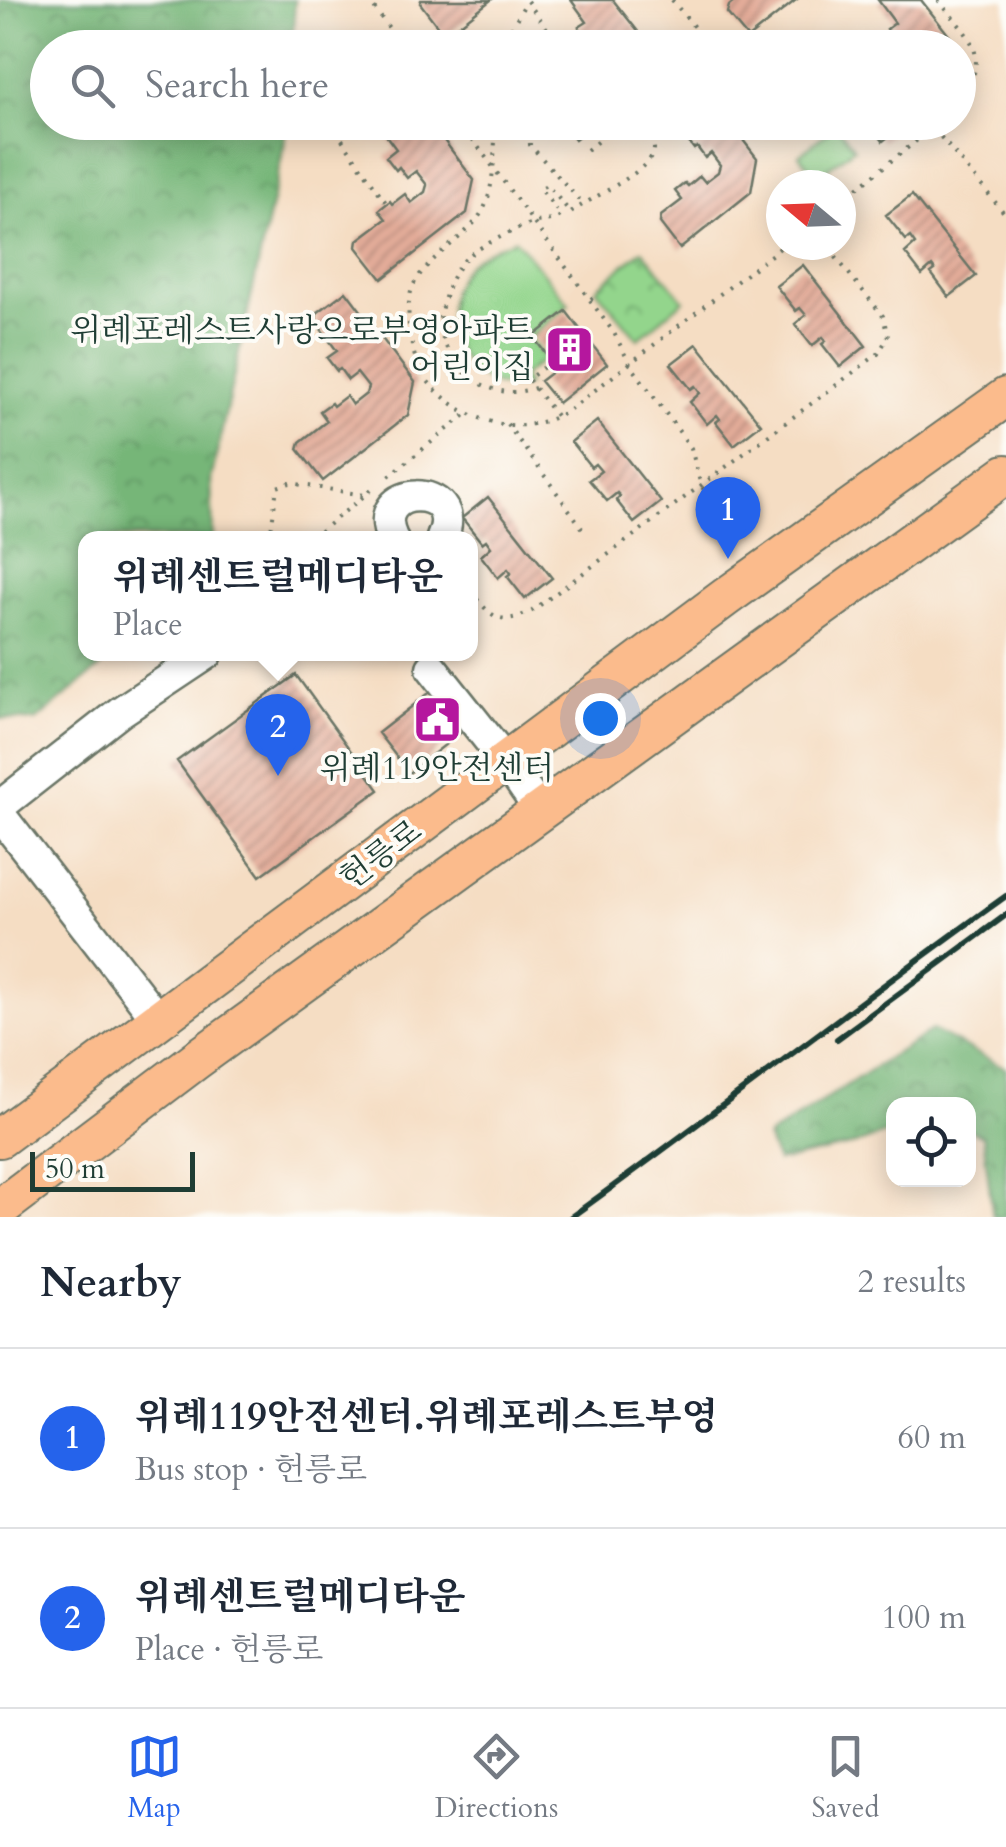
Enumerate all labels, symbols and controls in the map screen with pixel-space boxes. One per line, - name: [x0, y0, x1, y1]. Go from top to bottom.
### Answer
- search box: [30, 30, 976, 140]
- icon: search: [65, 58, 120, 113]
- text: Search here: [145, 59, 329, 111]
- north arrow: [766, 170, 856, 260]
- place label: 위례포레스트사랑으로부영아파트 어린이집: [70, 309, 534, 390]
- building icon: 위례포레스트사랑으로부영아파트 어린이집: [543, 323, 595, 375]
- pin: 1: [696, 476, 760, 559]
- popup: [78, 531, 478, 661]
- text: 위례센트럴메디타운: [113, 551, 443, 603]
- text: Place: [113, 603, 183, 647]
- public building icon: 위례119안전센터: [411, 693, 463, 745]
- your location: [575, 693, 626, 744]
- pin: 2: [246, 694, 310, 776]
- place label: 위례119안전센터: [320, 747, 554, 791]
- street label: 헌릉로: [331, 809, 431, 900]
- map controls: [886, 1097, 976, 1187]
- button: locate: [886, 1097, 976, 1187]
- scale bar: [30, 1147, 195, 1192]
- text: 50 m: [45, 1150, 105, 1188]
- text: Nearby: [40, 1254, 182, 1311]
- text: 2 results: [858, 1260, 966, 1304]
- text: 위례119안전센터.위례포레스트부영: [135, 1391, 718, 1443]
- text: 1: [64, 1416, 81, 1460]
- text: 60 m: [898, 1416, 966, 1460]
- text: Bus stop · 헌릉로: [135, 1448, 367, 1492]
- text: 위례센트럴메디타운: [135, 1571, 465, 1623]
- text: 2: [64, 1596, 81, 1640]
- text: 100 m: [881, 1596, 966, 1640]
- text: Place · 헌릉로: [135, 1628, 323, 1672]
- tab: Map: [127, 1729, 182, 1827]
- tab: Directions: [435, 1729, 558, 1827]
- tab: Saved: [811, 1729, 879, 1827]

